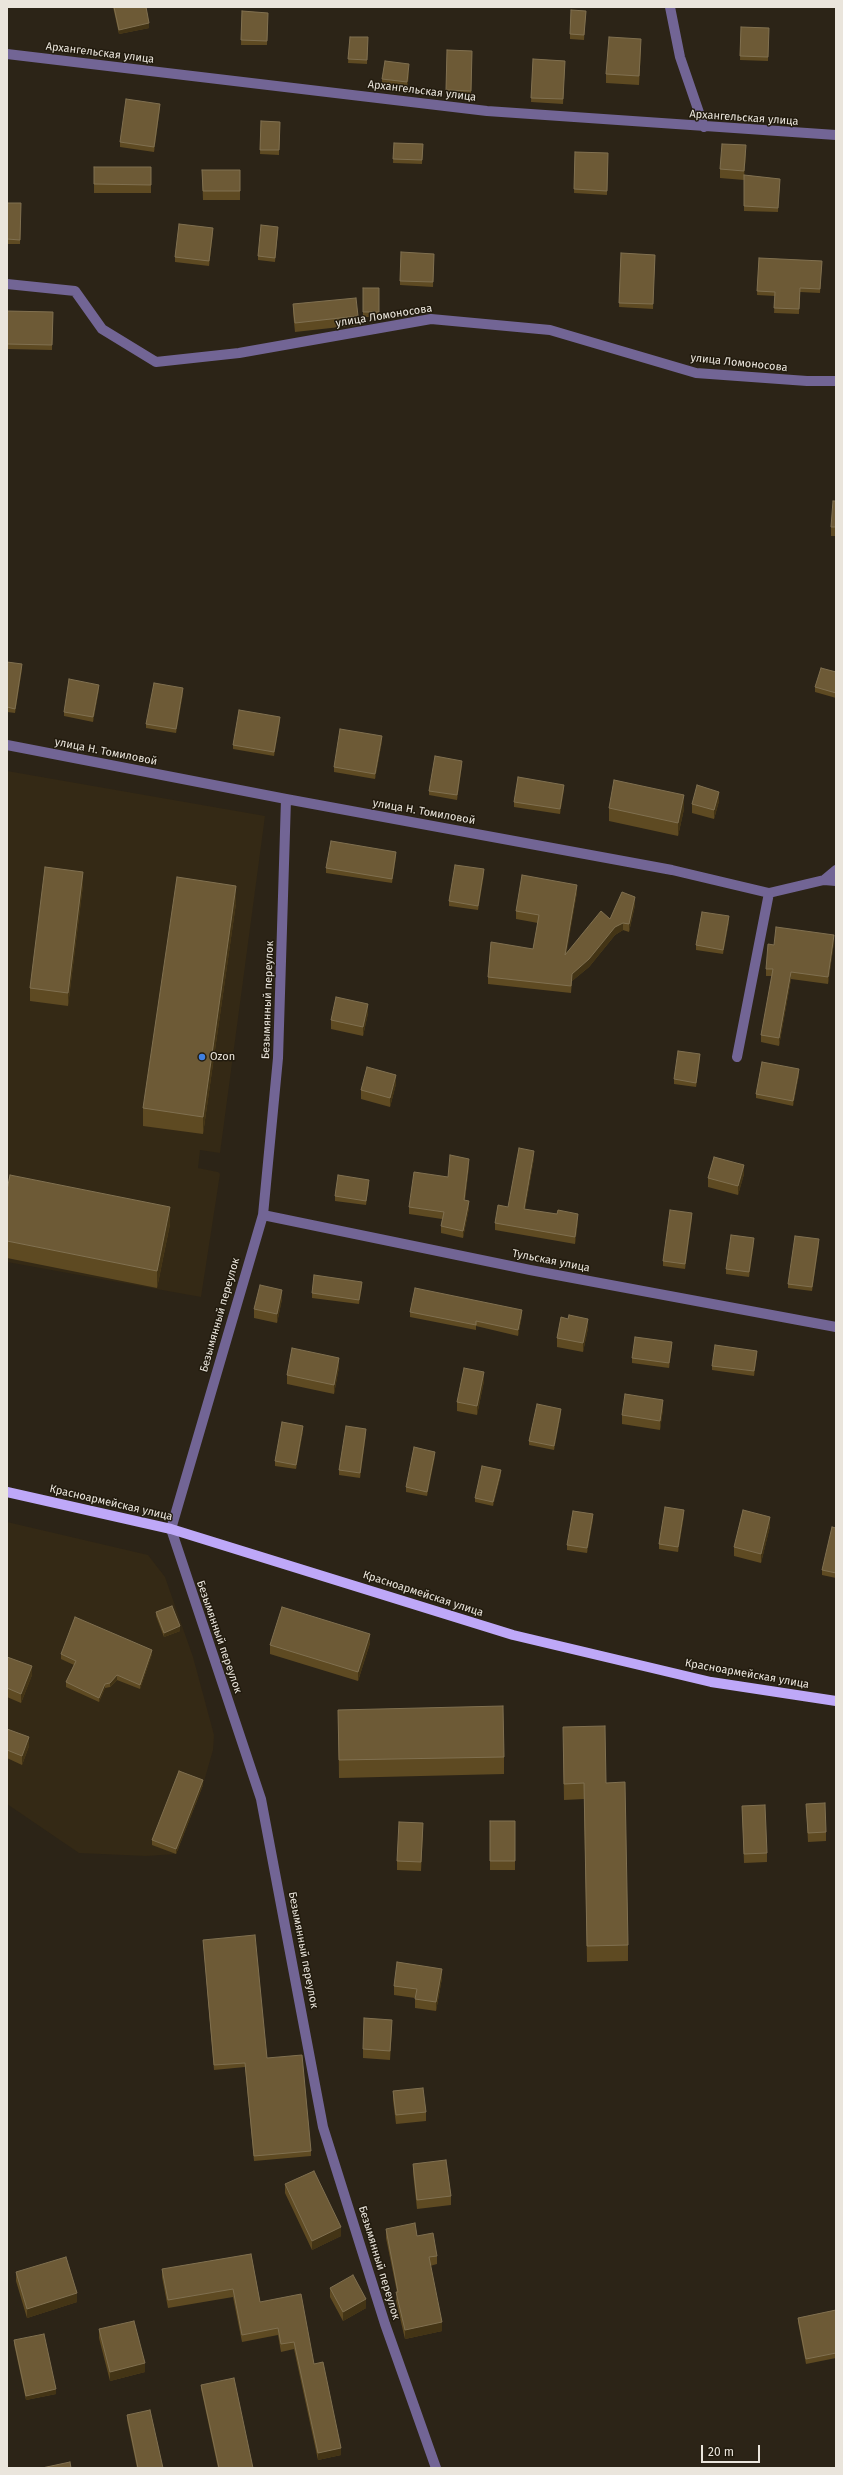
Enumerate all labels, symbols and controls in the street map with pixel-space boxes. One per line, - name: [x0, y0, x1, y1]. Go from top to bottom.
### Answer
- street label: Архангельская улица: [45, 40, 155, 66]
- street label: Архангельская улица: [367, 78, 477, 104]
- street label: Архангельская улица: [689, 108, 799, 128]
- street label: улица Ломоносова: [335, 302, 433, 330]
- street label: улица Ломоносова: [690, 351, 788, 375]
- street label: улица Н. Томиловой: [54, 736, 158, 768]
- street label: улица Н. Томиловой: [372, 796, 476, 828]
- street label: Безымянный переулок: [259, 941, 277, 1059]
- place label: Ozon: [210, 1050, 235, 1064]
- marker: Ozon: [197, 1052, 207, 1062]
- street label: Тульская улица: [511, 1247, 591, 1275]
- street label: Безымянный переулок: [197, 1256, 243, 1374]
- street label: Красноармейская улица: [48, 1482, 174, 1524]
- street label: Красноармейская улица: [361, 1568, 485, 1620]
- street label: Безымянный переулок: [193, 1579, 245, 1695]
- street label: Красноармейская улица: [684, 1657, 810, 1691]
- street label: Безымянный переулок: [285, 1891, 321, 2009]
- street label: Безымянный переулок: [355, 2204, 403, 2322]
- scale bar: [703, 2437, 762, 2463]
- text: 20 m: [708, 2445, 734, 2459]

